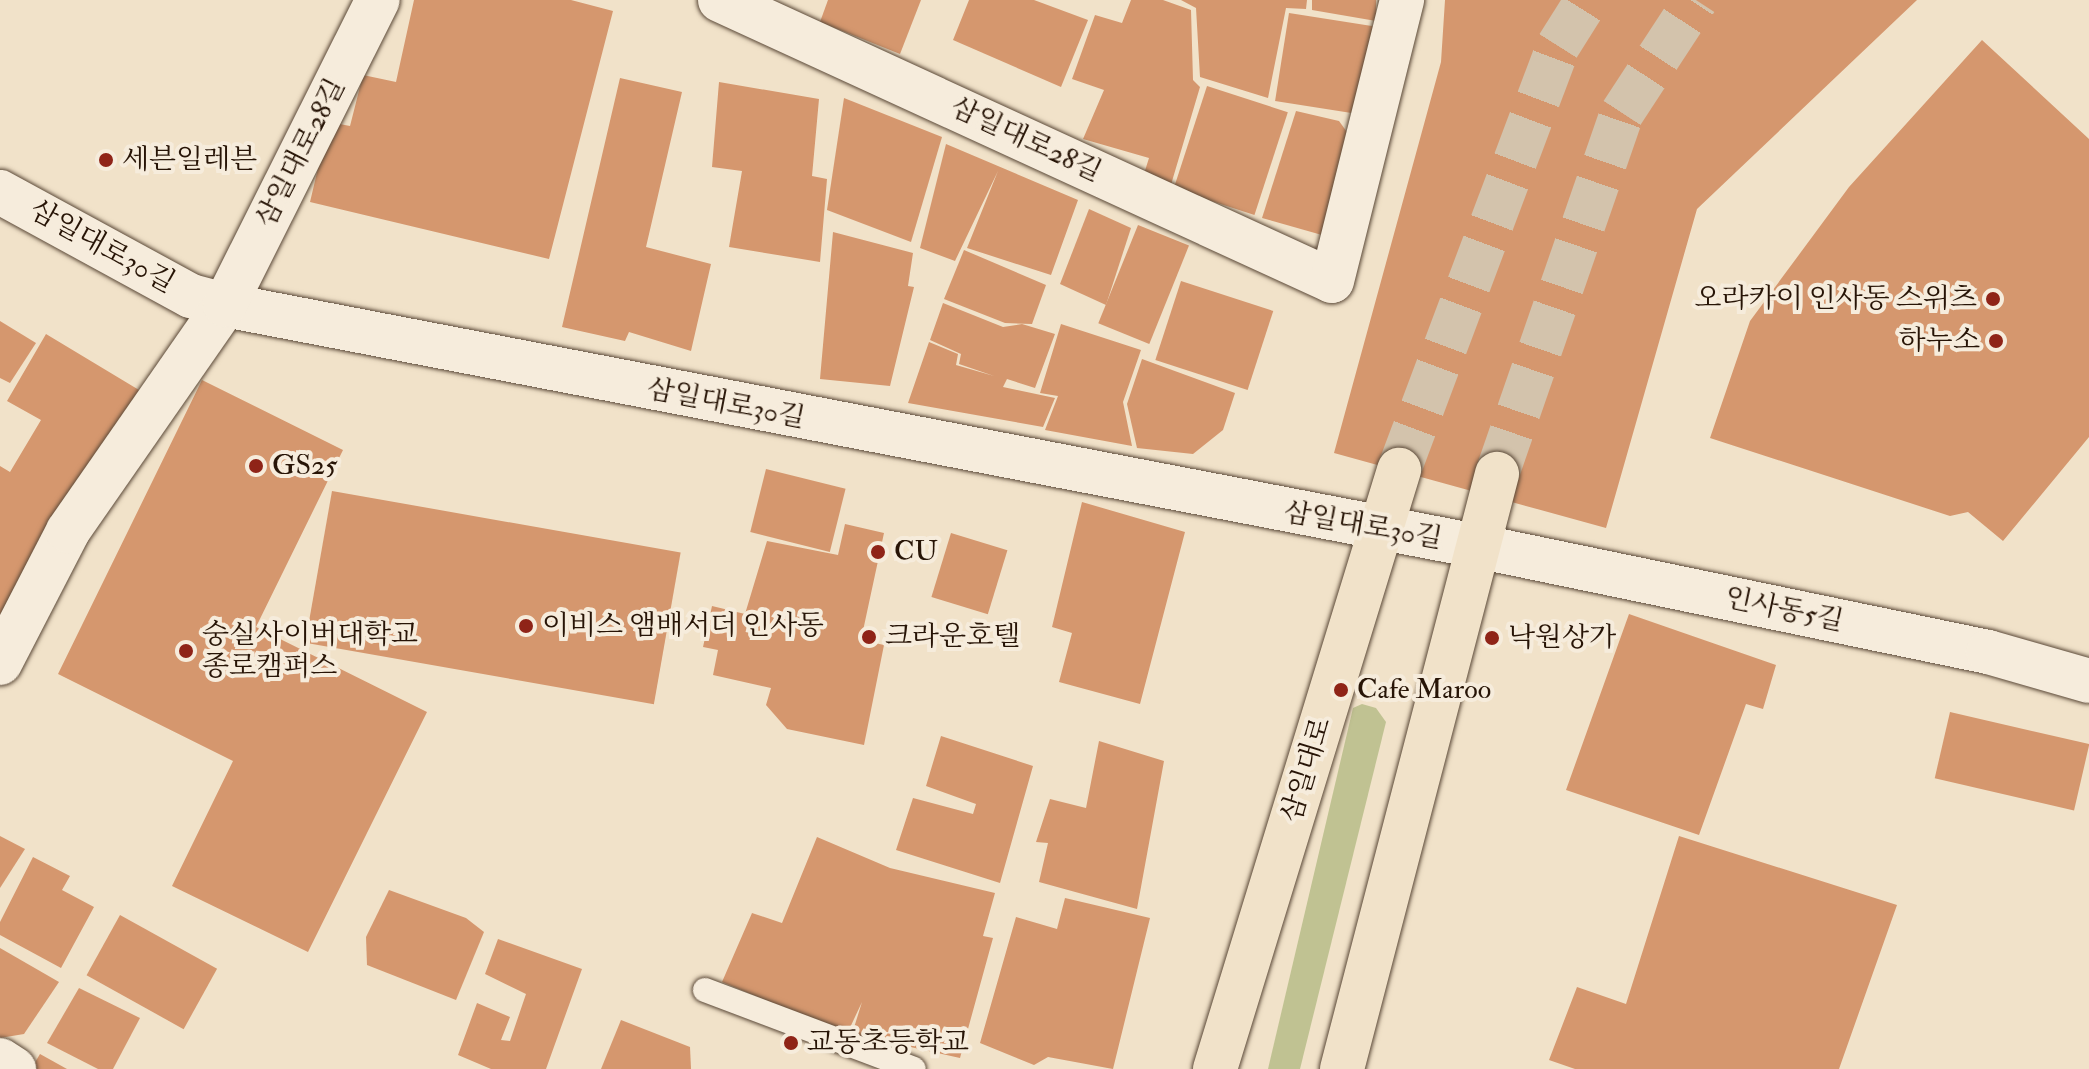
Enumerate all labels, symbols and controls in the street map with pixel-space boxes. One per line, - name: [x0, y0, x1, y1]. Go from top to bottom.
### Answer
- street label: 삼일대로28길: [249, 73, 353, 233]
- street label: 삼일대로28길: [945, 90, 1107, 190]
- place label: 세븐일레븐: [122, 143, 257, 177]
- marker: 세븐일레븐: [97, 151, 115, 169]
- street label: 삼일대로30길: [24, 193, 180, 301]
- place label: 오라카이 인사동 스위츠: [1695, 282, 1977, 316]
- marker: 오라카이 인사동 스위츠: [1984, 290, 2002, 308]
- place label: 하누소: [1899, 324, 1980, 358]
- marker: 하누소: [1987, 332, 2005, 350]
- street label: 삼일대로30길: [644, 372, 808, 436]
- place label: GS25: [272, 449, 338, 483]
- marker: GS25: [247, 457, 265, 475]
- street label: 삼일대로30길: [1281, 496, 1445, 556]
- place label: CU: [894, 535, 938, 569]
- marker: CU: [869, 543, 887, 561]
- street label: 인사동5길: [1722, 581, 1846, 639]
- place label: 이비스 앰배서더 인사동: [542, 609, 824, 643]
- marker: 이비스 앰배서더 인사동: [517, 617, 535, 635]
- place label: 숭실사이버대학교 종로캠퍼스: [202, 618, 418, 684]
- place label: 크라운호텔: [885, 620, 1020, 654]
- place label: 낙원상가: [1508, 621, 1616, 655]
- marker: 크라운호텔: [860, 628, 878, 646]
- marker: 낙원상가: [1483, 629, 1501, 647]
- marker: 숭실사이버대학교 종로캠퍼스: [177, 642, 195, 660]
- place label: Cafe Maroo: [1357, 673, 1491, 707]
- marker: Cafe Maroo: [1332, 681, 1350, 699]
- street label: 삼일대로: [1275, 713, 1339, 827]
- place label: 교동초등학교: [807, 1026, 969, 1060]
- marker: 교동초등학교: [782, 1034, 800, 1052]

